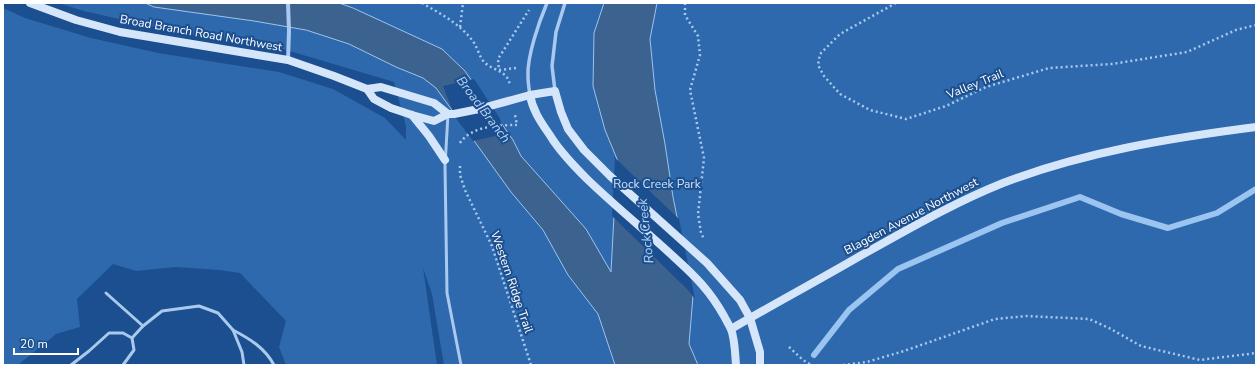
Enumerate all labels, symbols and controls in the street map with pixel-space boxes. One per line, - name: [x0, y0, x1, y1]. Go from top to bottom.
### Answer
- street label: Broad Branch Road Northwest: [118, 11, 284, 55]
- street label: Valley Trail: [943, 65, 1006, 103]
- water label: Broad Branch: [452, 72, 514, 147]
- street label: Blagden Avenue Northwest: [841, 173, 982, 258]
- park label: Rock Creek Park: [613, 176, 702, 192]
- water label: Rock Creek: [634, 197, 658, 264]
- street label: Western Ridge Trail: [487, 229, 537, 336]
- scale bar: [14, 330, 78, 356]
- text: 20 m: [20, 336, 48, 352]

